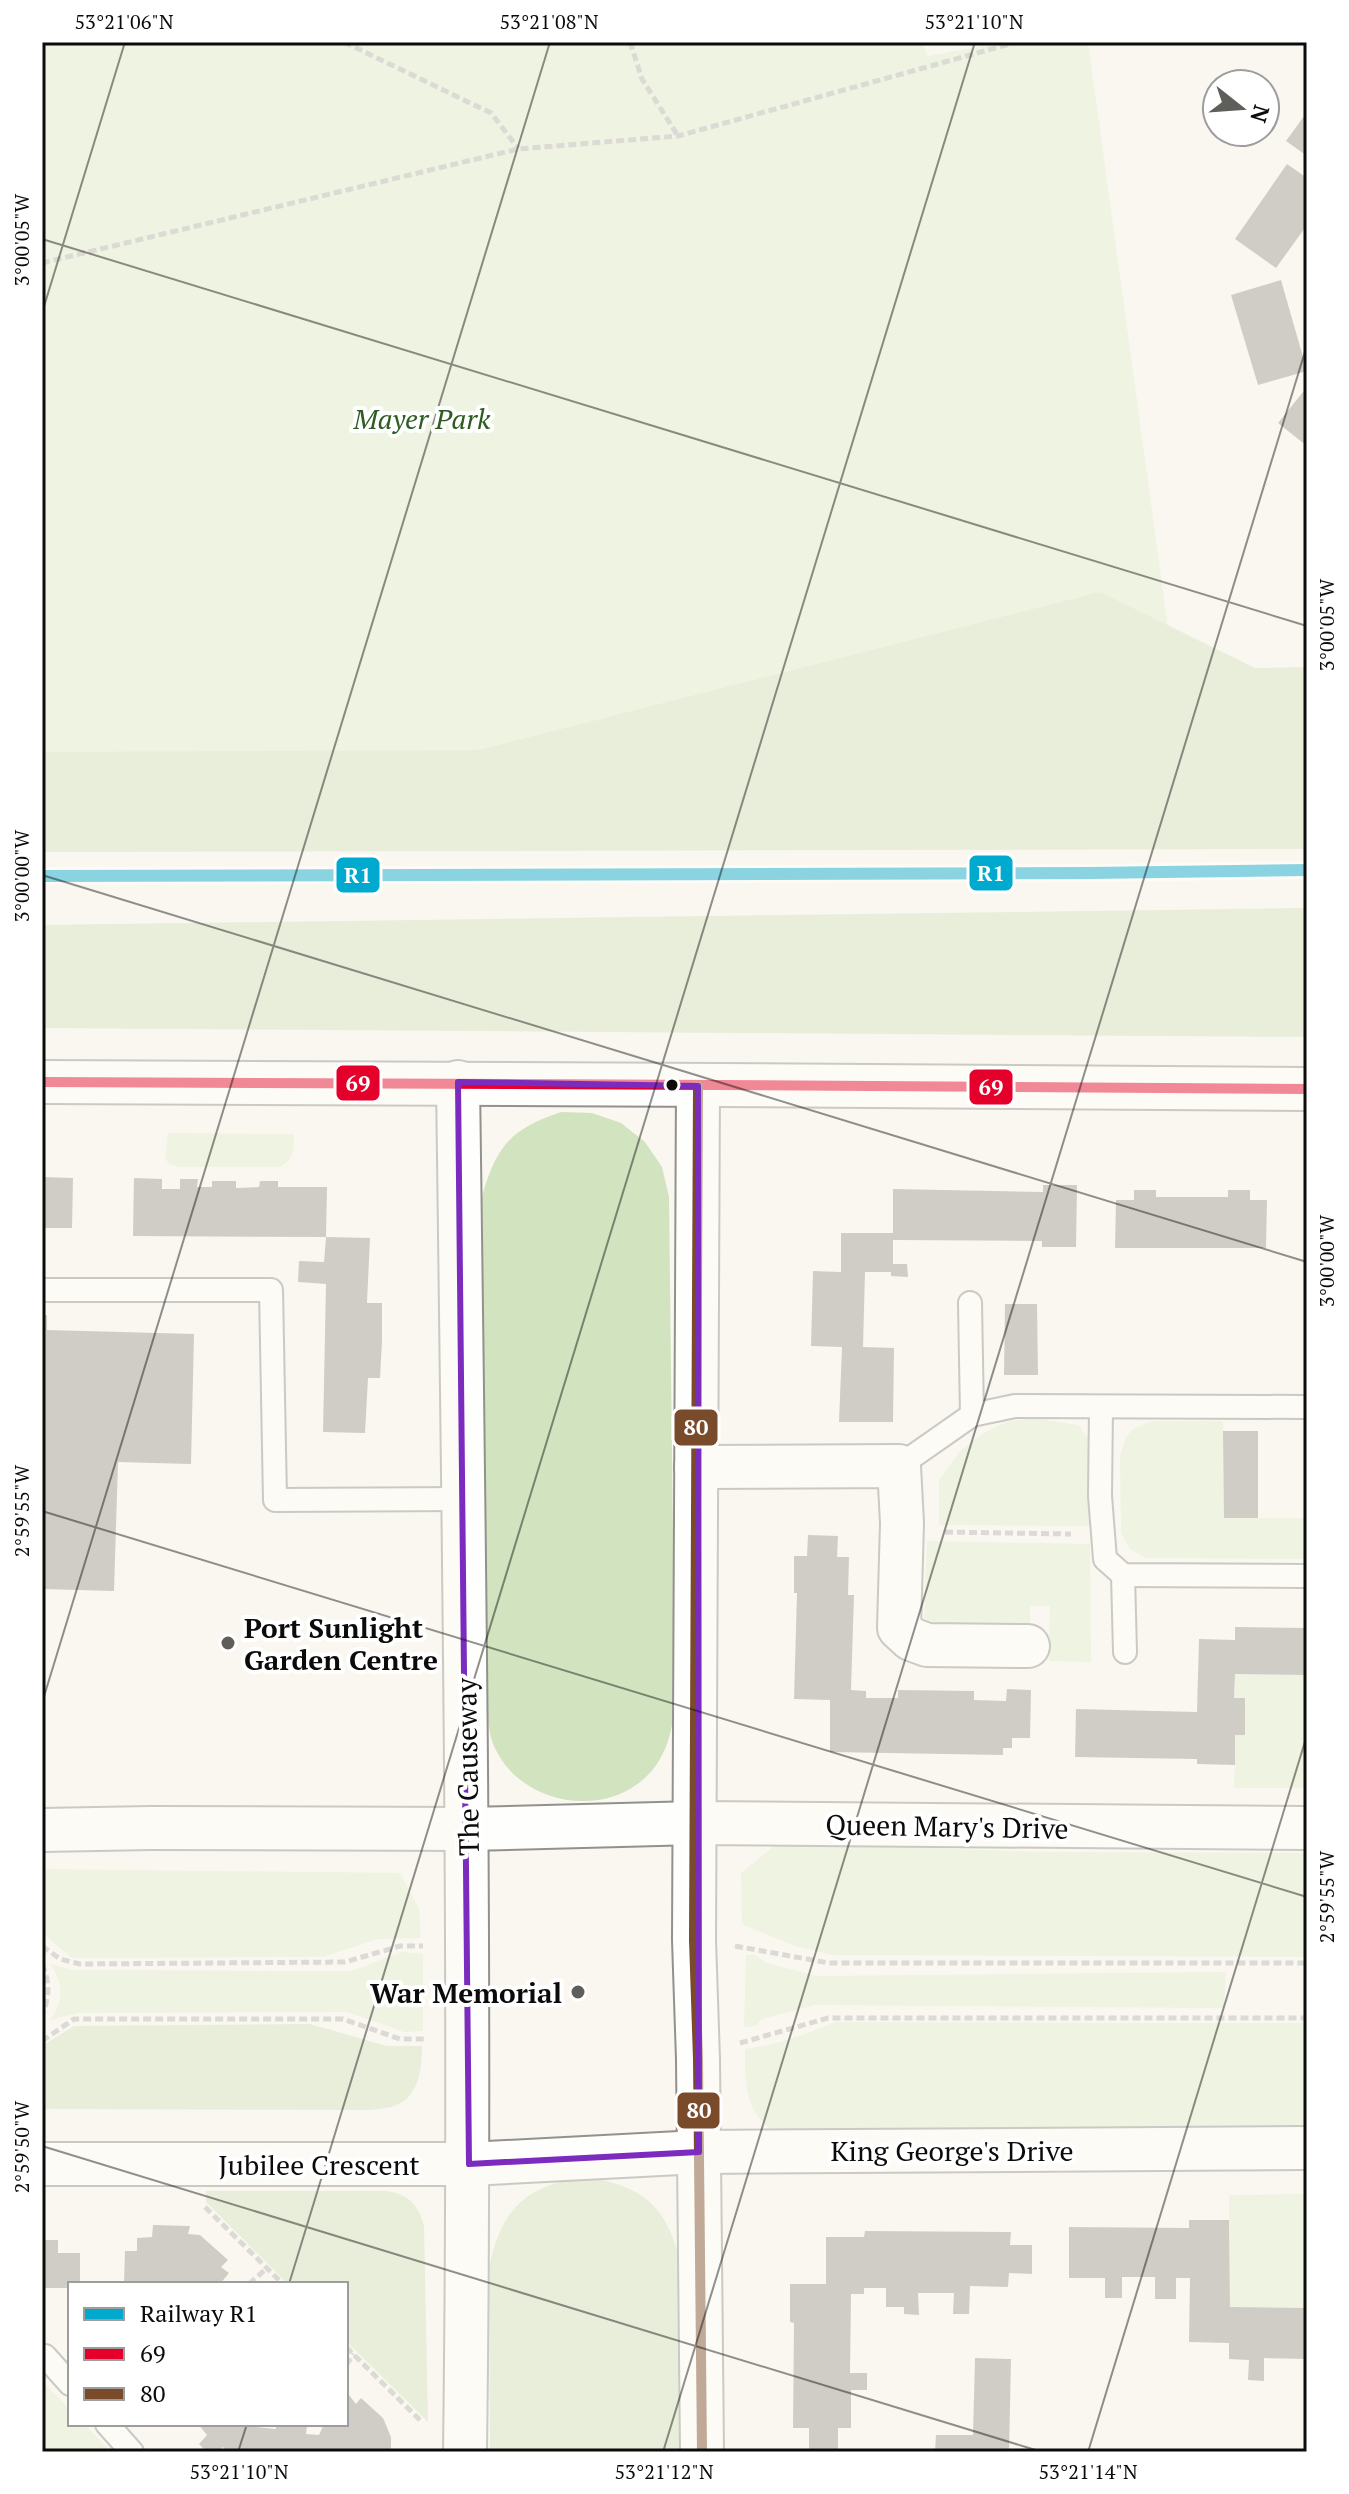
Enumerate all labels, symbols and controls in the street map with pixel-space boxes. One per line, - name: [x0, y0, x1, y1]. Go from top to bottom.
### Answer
- text: 53°21'06"N: [74, 8, 174, 35]
- text: 53°21'08"N: [499, 8, 599, 35]
- text: 53°21'10"N: [924, 8, 1024, 35]
- north arrow: [1201, 68, 1281, 148]
- text: N: [1244, 102, 1277, 127]
- text: 3°00'05"W: [8, 193, 35, 286]
- park label: Mayer Park: [353, 400, 491, 437]
- text: 3°00'05"W: [1313, 578, 1340, 671]
- text: 3°00'00"W: [8, 829, 35, 922]
- line badge: R1: [968, 854, 1014, 892]
- line badge: R1: [335, 856, 381, 894]
- text: R1: [977, 858, 1005, 887]
- text: R1: [344, 860, 372, 889]
- line badge: 69: [335, 1064, 381, 1102]
- text: 69: [346, 1068, 370, 1097]
- line badge: 69: [968, 1068, 1014, 1106]
- text: 69: [979, 1072, 1003, 1101]
- unlabelled marker: [664, 1077, 680, 1093]
- text: 3°00'00"W: [1313, 1214, 1340, 1307]
- line badge: 80: [673, 1408, 719, 1447]
- text: 80: [684, 1412, 708, 1441]
- text: 2°59'55"W: [8, 1464, 35, 1557]
- place label: Port Sunlight Garden Centre: [244, 1609, 438, 1678]
- marker: Port Sunlight Garden Centre: [219, 1634, 237, 1652]
- street label: The Causeway: [447, 1677, 487, 1856]
- street label: Queen Mary's Drive: [825, 1805, 1069, 1847]
- text: 2°59'55"W: [1313, 1850, 1340, 1943]
- place label: War Memorial: [370, 1974, 562, 2011]
- marker: War Memorial: [569, 1983, 587, 2001]
- line badge: 80: [676, 2091, 721, 2130]
- text: 80: [687, 2095, 711, 2124]
- text: 2°59'50"W: [8, 2100, 35, 2193]
- street label: King George's Drive: [830, 2132, 1074, 2169]
- street label: Jubilee Crescent: [218, 2146, 420, 2183]
- legend: [68, 2282, 348, 2426]
- text: Railway R1: [140, 2297, 257, 2329]
- text: 69: [140, 2337, 166, 2369]
- text: 80: [140, 2377, 166, 2409]
- text: 53°21'10"N: [189, 2458, 289, 2485]
- text: 53°21'12"N: [614, 2458, 714, 2485]
- text: 53°21'14"N: [1038, 2458, 1138, 2485]

